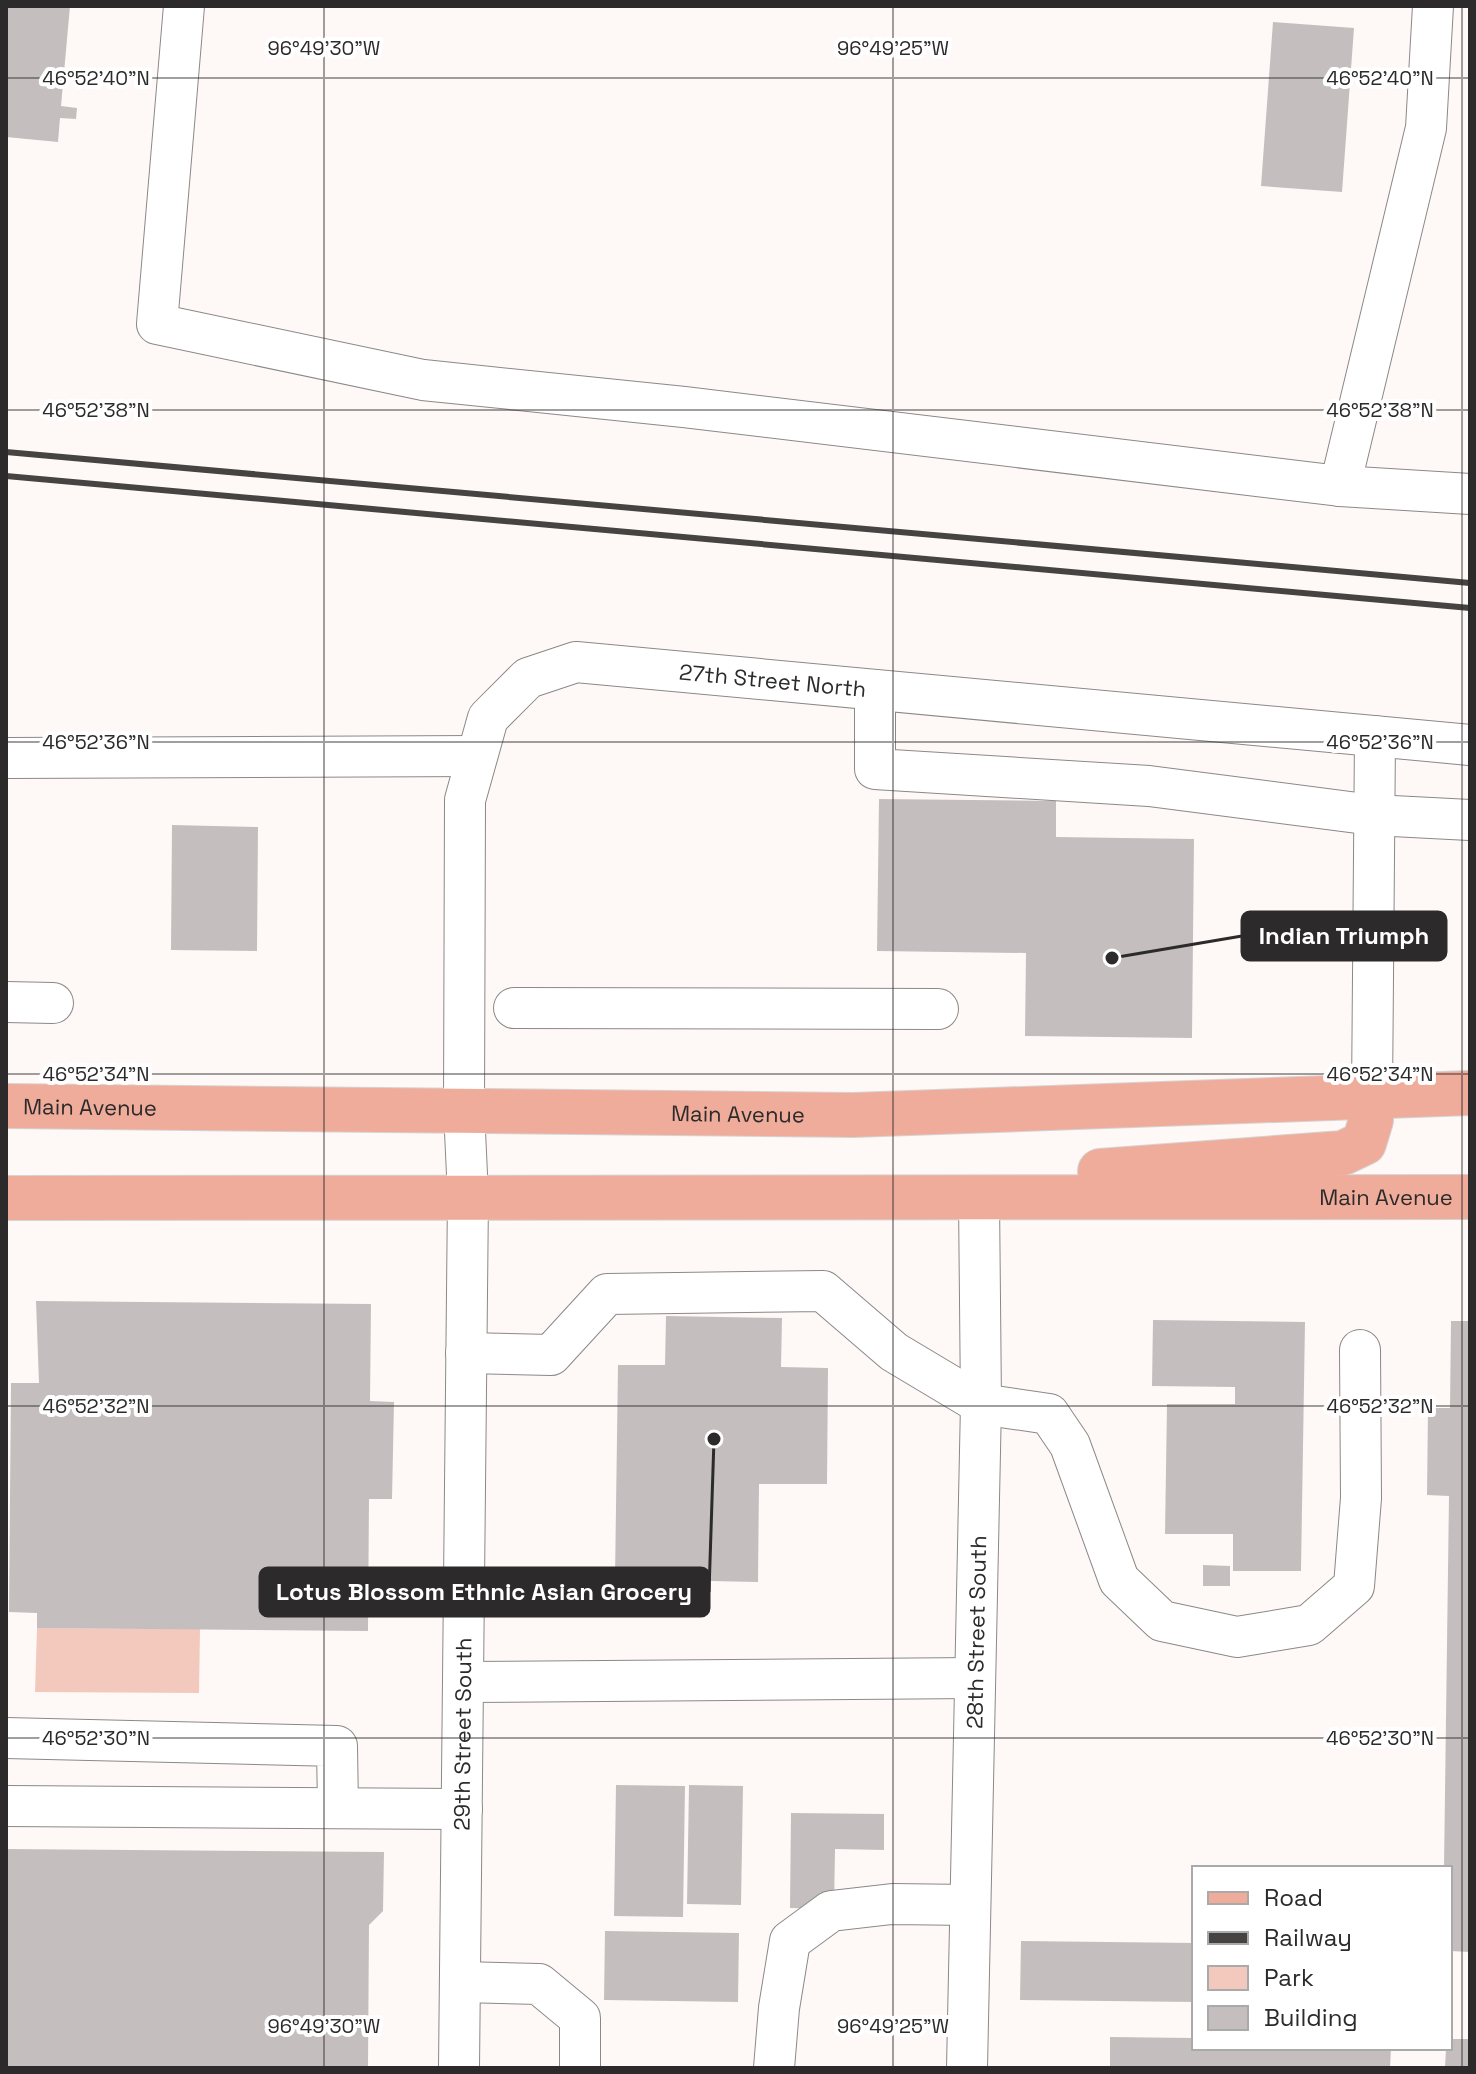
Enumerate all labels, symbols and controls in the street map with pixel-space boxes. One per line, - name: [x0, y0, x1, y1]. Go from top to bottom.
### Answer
- text: 96°49'30"W: [268, 35, 380, 61]
- text: 96°49'25"W: [837, 35, 949, 61]
- text: 46°52'40"N: [42, 65, 150, 91]
- text: 46°52'40"N: [1326, 65, 1434, 91]
- text: 46°52'38"N: [42, 397, 150, 423]
- text: 46°52'38"N: [1326, 397, 1434, 423]
- street label: 27th Street North: [678, 658, 868, 703]
- text: 46°52'36"N: [42, 729, 150, 755]
- text: 46°52'36"N: [1326, 729, 1434, 755]
- callout: Indian Triumph: [1242, 912, 1446, 960]
- text: Indian Triumph: [1259, 920, 1429, 951]
- text: 46°52'34"N: [43, 1061, 149, 1087]
- text: 46°52'34"N: [1327, 1061, 1433, 1087]
- street label: Main Avenue: [23, 1092, 157, 1122]
- street label: Main Avenue: [671, 1099, 805, 1128]
- street label: Main Avenue: [1319, 1183, 1453, 1211]
- text: 46°52'32"N: [42, 1393, 150, 1419]
- text: 46°52'32"N: [1326, 1393, 1434, 1419]
- street label: 28th Street South: [960, 1535, 992, 1729]
- callout: Lotus Blossom Ethnic Asian Grocery: [260, 1568, 709, 1616]
- text: Lotus Blossom Ethnic Asian Grocery: [276, 1576, 692, 1607]
- street label: 29th Street South: [447, 1637, 477, 1831]
- text: 46°52'30"N: [42, 1725, 150, 1751]
- text: 46°52'30"N: [1326, 1725, 1434, 1751]
- legend: [1192, 1866, 1452, 2050]
- text: Road: [1264, 1882, 1323, 1913]
- text: Railway: [1264, 1922, 1352, 1953]
- text: Park: [1264, 1962, 1314, 1993]
- text: Building: [1264, 2002, 1358, 2033]
- text: 96°49'30"W: [268, 2013, 380, 2039]
- text: 96°49'25"W: [837, 2013, 949, 2039]

